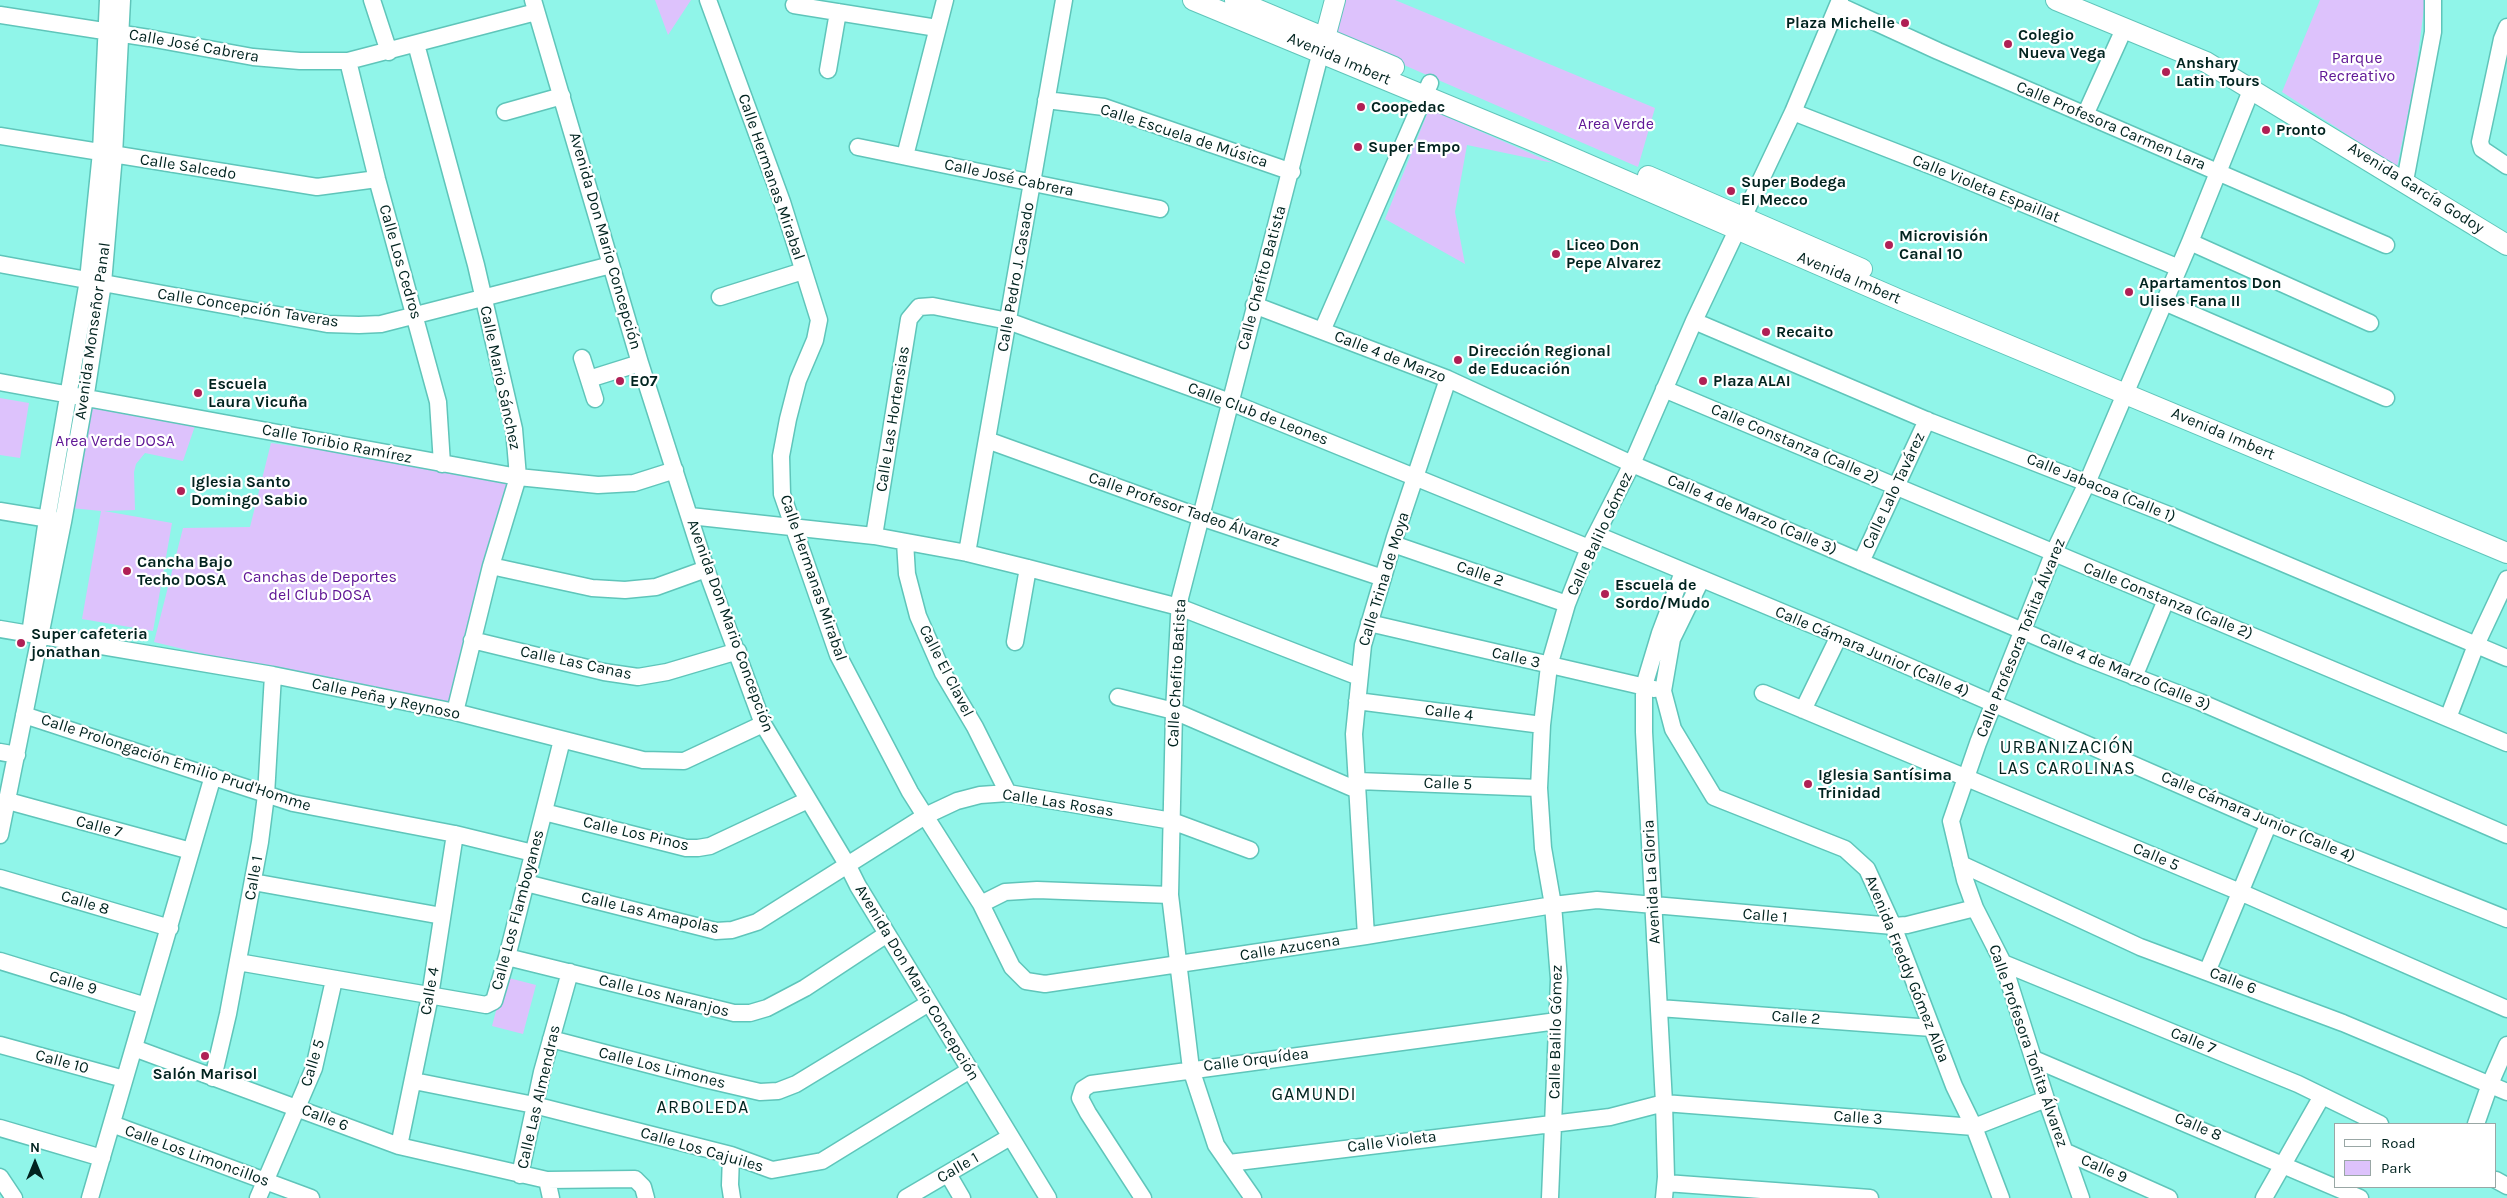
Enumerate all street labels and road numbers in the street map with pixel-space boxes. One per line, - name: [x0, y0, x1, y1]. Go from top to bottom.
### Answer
- street label: Calle José Cabrera: [127, 25, 261, 67]
- street label: Avenida Imbert: [1284, 29, 1394, 89]
- street label: Calle Profesora Carmen Lara: [2013, 77, 2209, 175]
- street label: Calle Hermanas Mirabal: [734, 91, 808, 263]
- street label: Calle Escuela de Música: [1098, 100, 1270, 172]
- street label: Avenida Don Mario Concepción: [565, 130, 645, 352]
- street label: Avenida García Godoy: [2344, 138, 2488, 238]
- street label: Calle Salcedo: [138, 150, 238, 184]
- street label: Calle Violeta Espaillat: [1909, 151, 2063, 227]
- street label: Calle José Cabrera: [942, 155, 1076, 201]
- street label: Calle Pedro J. Casado: [993, 201, 1039, 353]
- street label: Calle Los Cedros: [374, 202, 426, 322]
- street label: Calle Chefito Batista: [1233, 204, 1291, 352]
- street label: Avenida Monseñor Panal: [71, 241, 115, 421]
- street label: Avenida Imbert: [1794, 248, 1904, 308]
- street label: Calle Concepción Taveras: [156, 284, 340, 332]
- street label: Calle Mario Sánchez: [475, 304, 525, 452]
- street label: Calle 4 de Marzo: [1331, 327, 1449, 387]
- street label: Calle Las Hortensias: [872, 345, 914, 493]
- street label: Calle Club de Leones: [1185, 378, 1331, 450]
- street label: Calle Constanza (Calle 2): [1708, 400, 1882, 488]
- street label: Avenida Imbert: [2168, 404, 2278, 464]
- street label: Calle Toribio Ramírez: [260, 420, 414, 468]
- street label: Calle Lalo Tavárez: [1859, 429, 1929, 553]
- street label: Calle Jabacoa (Calle 1): [2024, 449, 2178, 527]
- street label: Calle Profesor Tadeo Álvarez: [1086, 468, 1282, 552]
- street label: Calle Balilo Gómez: [1563, 469, 1637, 599]
- street label: Calle 4 de Marzo (Calle 3): [1664, 471, 1840, 559]
- street label: Calle Hermanas Mirabal: [776, 492, 850, 664]
- street label: Calle Trina de Moya: [1354, 510, 1414, 648]
- street label: Avenida Don Mario Concepción: [682, 517, 778, 735]
- street label: Calle Profesora Toñita Álvarez: [1972, 536, 2070, 740]
- street label: Calle 2: [1454, 557, 1506, 591]
- street label: Calle Constanza (Calle 2): [2080, 558, 2256, 644]
- street label: Calle Chefito Batista: [1164, 598, 1190, 748]
- street label: Calle Cámara Junior (Calle 4): [1772, 602, 1972, 702]
- street label: Calle El Clavel: [915, 622, 977, 720]
- street label: Calle 4 de Marzo (Calle 3): [2037, 629, 2213, 715]
- street label: Calle Las Canas: [518, 642, 634, 684]
- street label: Calle 3: [1490, 643, 1542, 673]
- street label: Calle Peña y Reynoso: [310, 674, 462, 724]
- street label: Calle 4: [1424, 701, 1474, 725]
- street label: Calle Prolongación Emilio Prud'Homme: [38, 710, 314, 816]
- street label: Calle Cámara Junior (Calle 4): [2158, 767, 2358, 867]
- street label: Calle 5: [1423, 774, 1473, 794]
- street label: Calle Las Rosas: [1001, 785, 1115, 821]
- street label: Calle 7: [74, 812, 124, 842]
- street label: Calle Los Pinos: [581, 812, 691, 856]
- street label: Avenida La Gloria: [1639, 819, 1665, 945]
- street label: Calle Los Flamboyanes: [487, 828, 549, 992]
- street label: Calle 5: [2130, 839, 2182, 875]
- street label: Calle 1: [241, 854, 267, 902]
- street label: Avenida Freddy Gómez Alba: [1861, 873, 1953, 1065]
- street label: Avenida Don Mario Concepción: [851, 882, 983, 1084]
- street label: Calle 8: [59, 887, 111, 919]
- street label: Calle Las Amapolas: [579, 888, 721, 938]
- street label: Calle 1: [1742, 904, 1788, 928]
- street label: Calle Azucena: [1239, 931, 1341, 965]
- street label: Calle Profesora Toñita Álvarez: [1984, 942, 2072, 1150]
- street label: Calle 6: [2207, 963, 2259, 999]
- street label: Calle 4: [416, 965, 444, 1017]
- street label: Calle Balilo Gómez: [1545, 965, 1567, 1099]
- street label: Calle 9: [47, 967, 99, 999]
- street label: Calle Los Naranjos: [597, 970, 731, 1022]
- street label: Calle 2: [1771, 1007, 1821, 1029]
- street label: Calle Las Almendras: [513, 1023, 565, 1171]
- street label: Calle 7: [2168, 1023, 2218, 1059]
- street label: Calle 5: [297, 1037, 329, 1089]
- street label: Calle Los Limones: [596, 1043, 728, 1093]
- street label: Calle Orquídea: [1202, 1044, 1310, 1076]
- street label: Calle 10: [33, 1046, 91, 1078]
- street label: Calle 6: [299, 1100, 351, 1136]
- street label: Calle 3: [1833, 1107, 1883, 1129]
- street label: Calle 8: [2172, 1109, 2224, 1145]
- street label: Calle Los Limoncillos: [122, 1121, 272, 1191]
- street label: Calle Los Cajuiles: [638, 1123, 766, 1177]
- street label: Calle Violeta: [1346, 1127, 1438, 1157]
- street label: Calle 1: [934, 1148, 982, 1188]
- street label: Calle 9: [2078, 1150, 2130, 1188]

